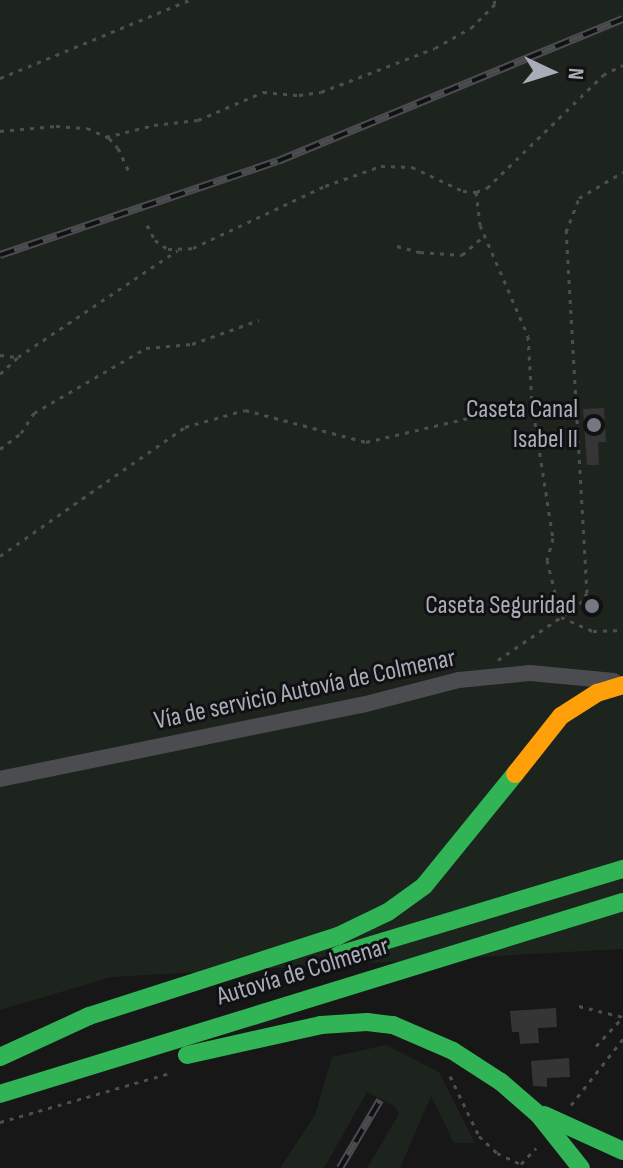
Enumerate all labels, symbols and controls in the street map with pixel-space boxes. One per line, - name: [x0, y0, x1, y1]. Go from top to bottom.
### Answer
- north arrow: [511, 32, 591, 112]
- text: N: [562, 67, 589, 81]
- place label: Caseta Canal Isabel II: [466, 394, 578, 456]
- marker: Caseta Canal Isabel II: [585, 416, 603, 434]
- place label: Caseta Seguridad: [425, 590, 576, 622]
- marker: Caseta Seguridad: [583, 597, 601, 615]
- street label: Vía de servicio Autovía de Colmenar: [152, 643, 458, 737]
- street label: Autovía de Colmenar: [213, 931, 393, 1013]

